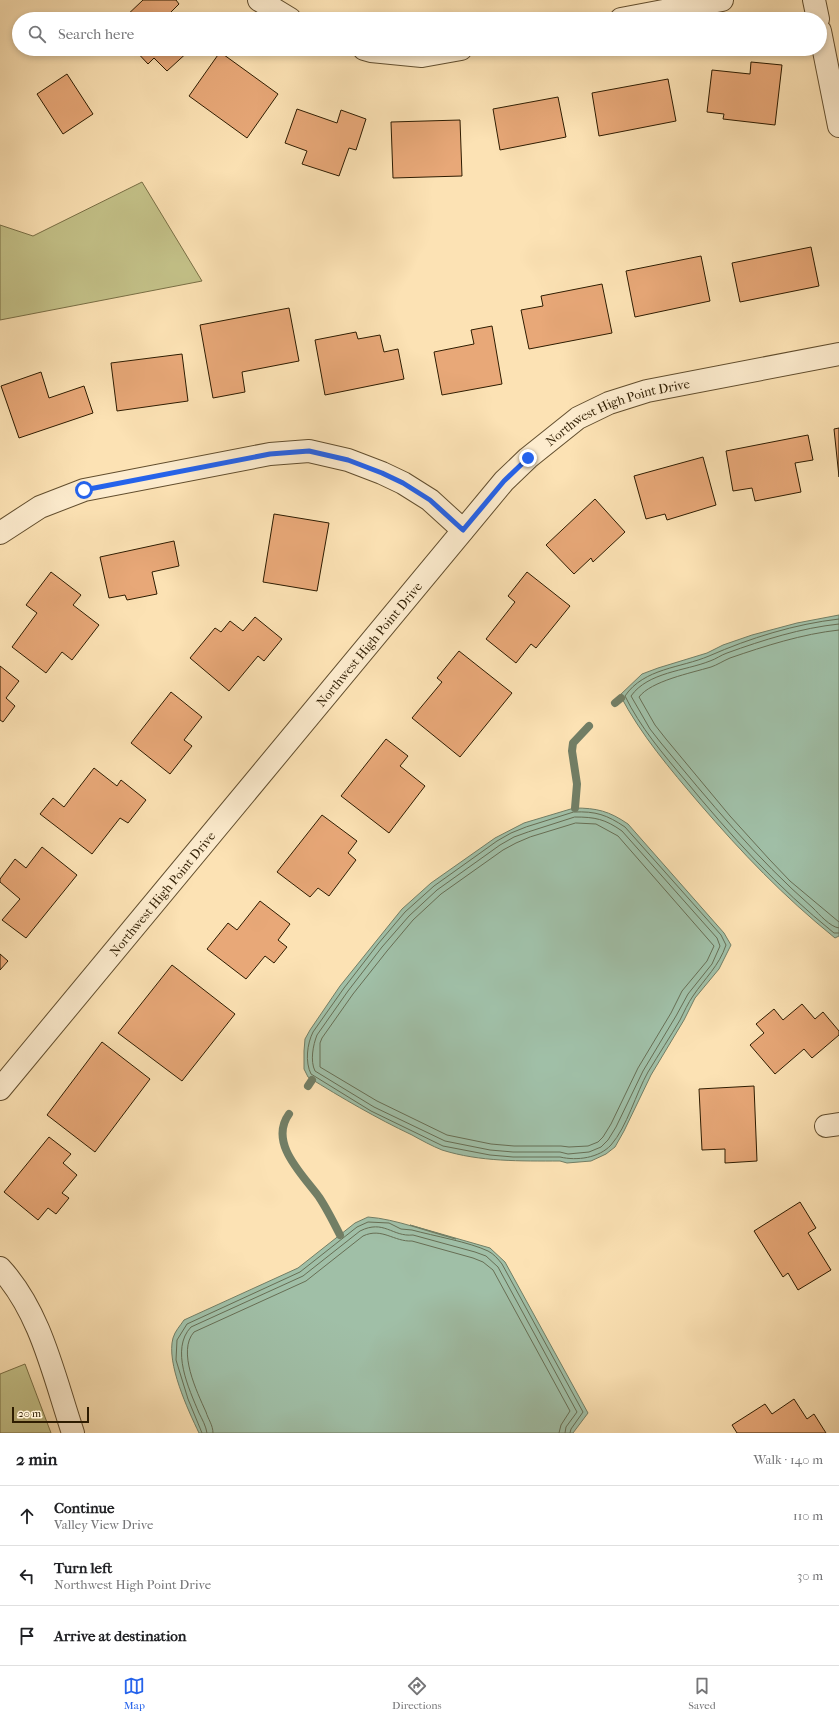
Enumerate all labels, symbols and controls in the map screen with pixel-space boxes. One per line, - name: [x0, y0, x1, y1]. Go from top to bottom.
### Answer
- search box: [12, 12, 827, 56]
- icon: search: [26, 23, 48, 45]
- text: Search here: [58, 25, 134, 43]
- street label: Northwest High Point Drive: [542, 375, 692, 449]
- route end: [519, 449, 537, 467]
- route start: [75, 481, 93, 499]
- street label: Northwest High Point Drive: [313, 578, 425, 709]
- street label: Northwest High Point Drive: [106, 828, 218, 959]
- scale bar: [12, 1405, 89, 1424]
- text: 20 m: [18, 1407, 41, 1420]
- text: 2 min: [16, 1449, 57, 1469]
- text: Walk · 140 m: [754, 1452, 823, 1467]
- text: Continue: [54, 1499, 114, 1517]
- icon: ahead: [16, 1505, 38, 1527]
- text: 110 m: [793, 1508, 823, 1523]
- text: Valley View Drive: [54, 1517, 153, 1532]
- text: Turn left: [54, 1559, 112, 1577]
- icon: left: [16, 1565, 38, 1587]
- text: 30 m: [797, 1568, 823, 1583]
- text: Northwest High Point Drive: [54, 1577, 211, 1592]
- icon: arrive: [16, 1625, 38, 1647]
- text: Arrive at destination: [54, 1627, 186, 1645]
- tab: Map: [123, 1675, 145, 1712]
- tab: Directions: [392, 1675, 442, 1712]
- tab: Saved: [688, 1675, 716, 1712]

